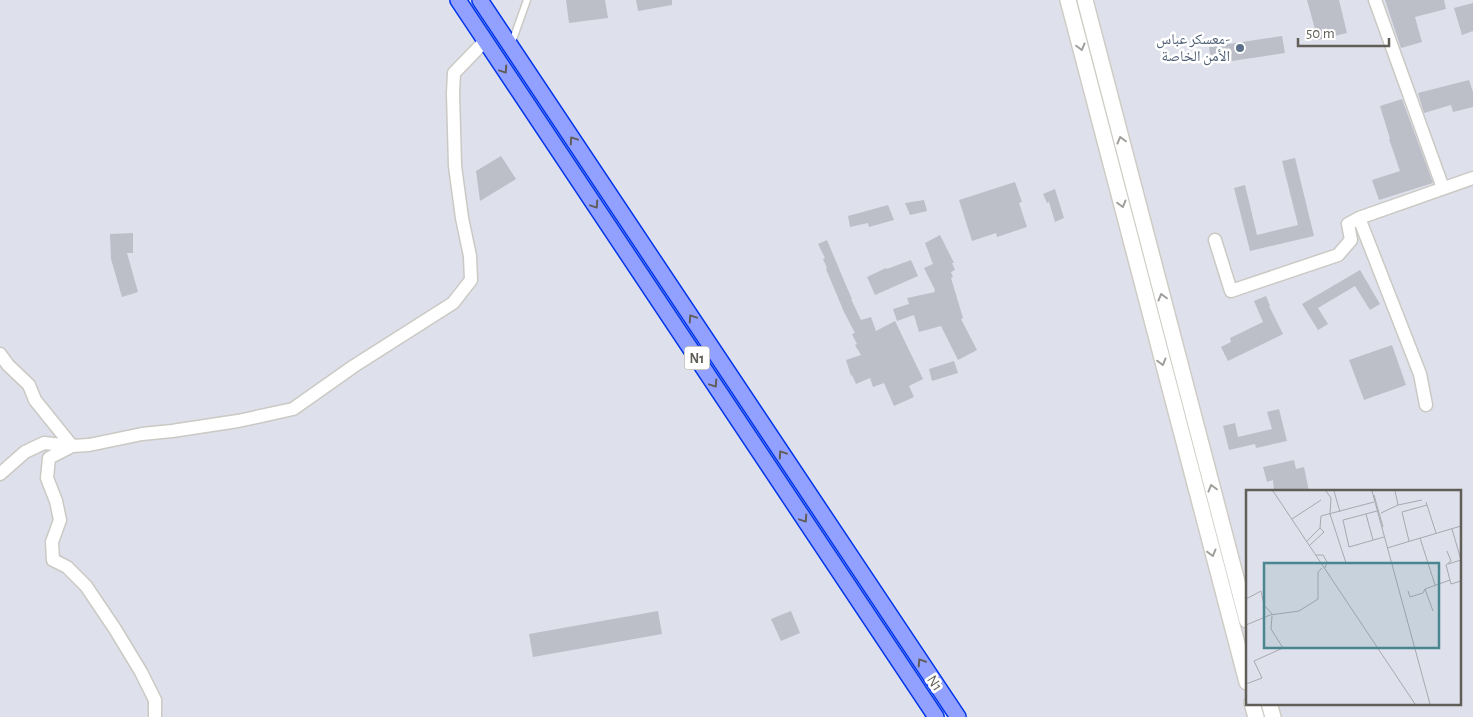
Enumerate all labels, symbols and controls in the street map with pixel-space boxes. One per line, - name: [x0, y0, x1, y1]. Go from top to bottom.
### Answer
- scale bar: [1298, 15, 1389, 47]
- text: 50 m: [1306, 26, 1335, 41]
- place label: معسكر عباس- الأمن الخاصة: [1156, 32, 1230, 66]
- marker: معسكر عباس- الأمن الخاصة: [1234, 42, 1246, 54]
- one-way arrow: [1075, 43, 1085, 51]
- one-way arrow: [498, 64, 508, 73]
- one-way arrow: [570, 136, 579, 145]
- one-way arrow: [1116, 136, 1127, 144]
- one-way arrow: [588, 199, 598, 208]
- one-way arrow: [1116, 200, 1126, 208]
- one-way arrow: [1157, 293, 1168, 302]
- one-way arrow: [689, 315, 698, 324]
- road number: N1: [684, 346, 710, 369]
- one-way arrow: [1157, 357, 1167, 365]
- one-way arrow: [708, 378, 717, 387]
- one-way arrow: [779, 450, 789, 459]
- one-way arrow: [1207, 484, 1218, 493]
- inset map: [1246, 490, 1460, 704]
- one-way arrow: [798, 513, 807, 522]
- one-way arrow: [1207, 548, 1217, 556]
- one-way arrow: [918, 658, 927, 667]
- street label: N1: [924, 673, 945, 694]

